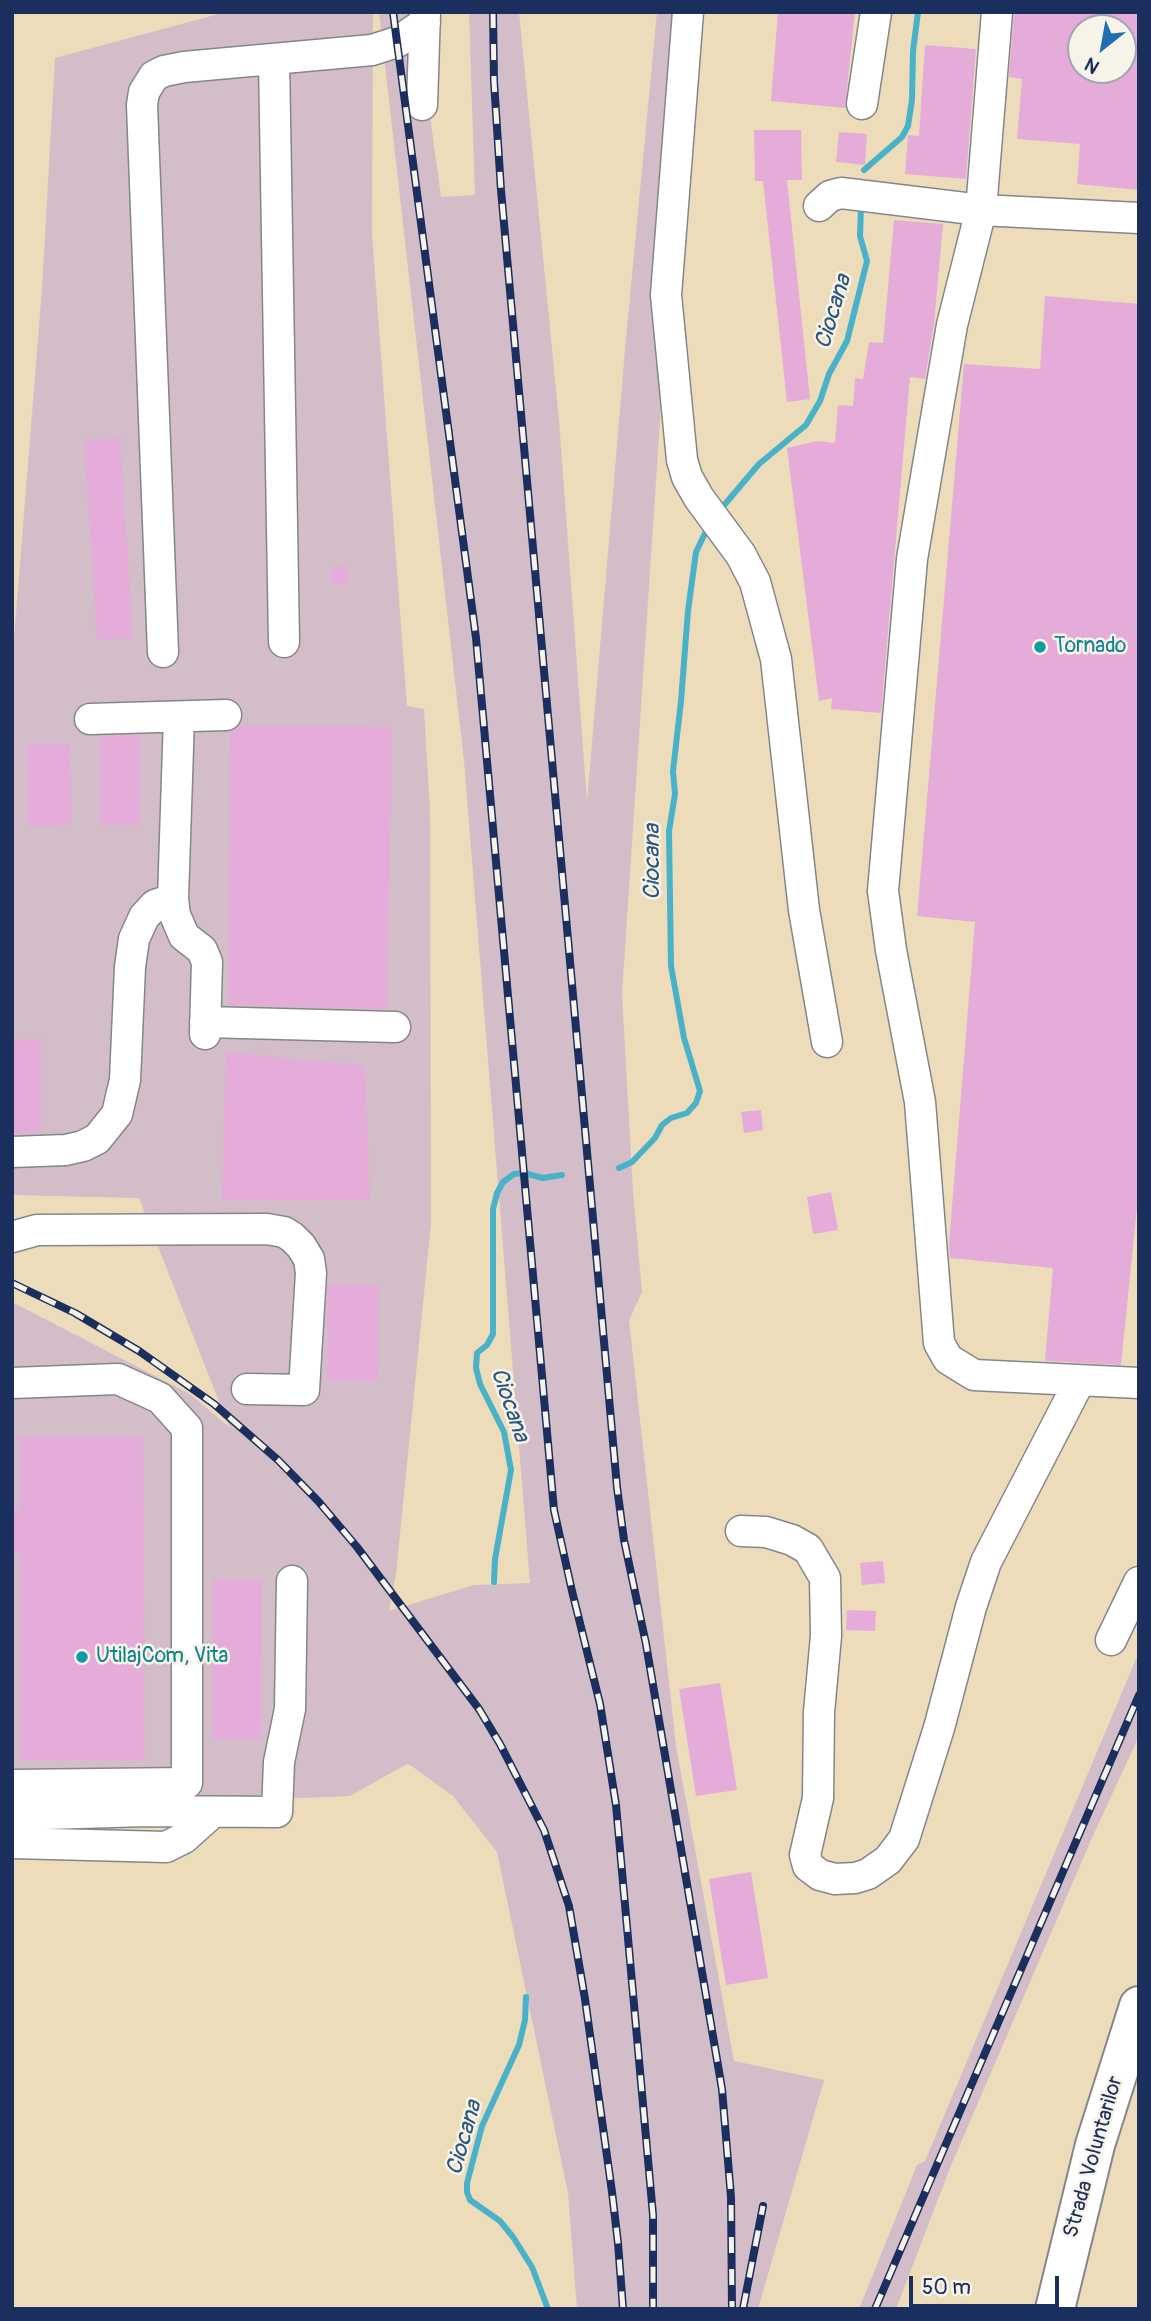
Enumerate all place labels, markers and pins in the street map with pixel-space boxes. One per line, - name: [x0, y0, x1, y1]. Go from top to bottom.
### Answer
- place label: Tornado: [1054, 634, 1126, 660]
- marker: Tornado: [1032, 639, 1048, 655]
- place label: UtilajCom, Vita: [96, 1644, 228, 1670]
- marker: UtilajCom, Vita: [74, 1649, 90, 1665]

